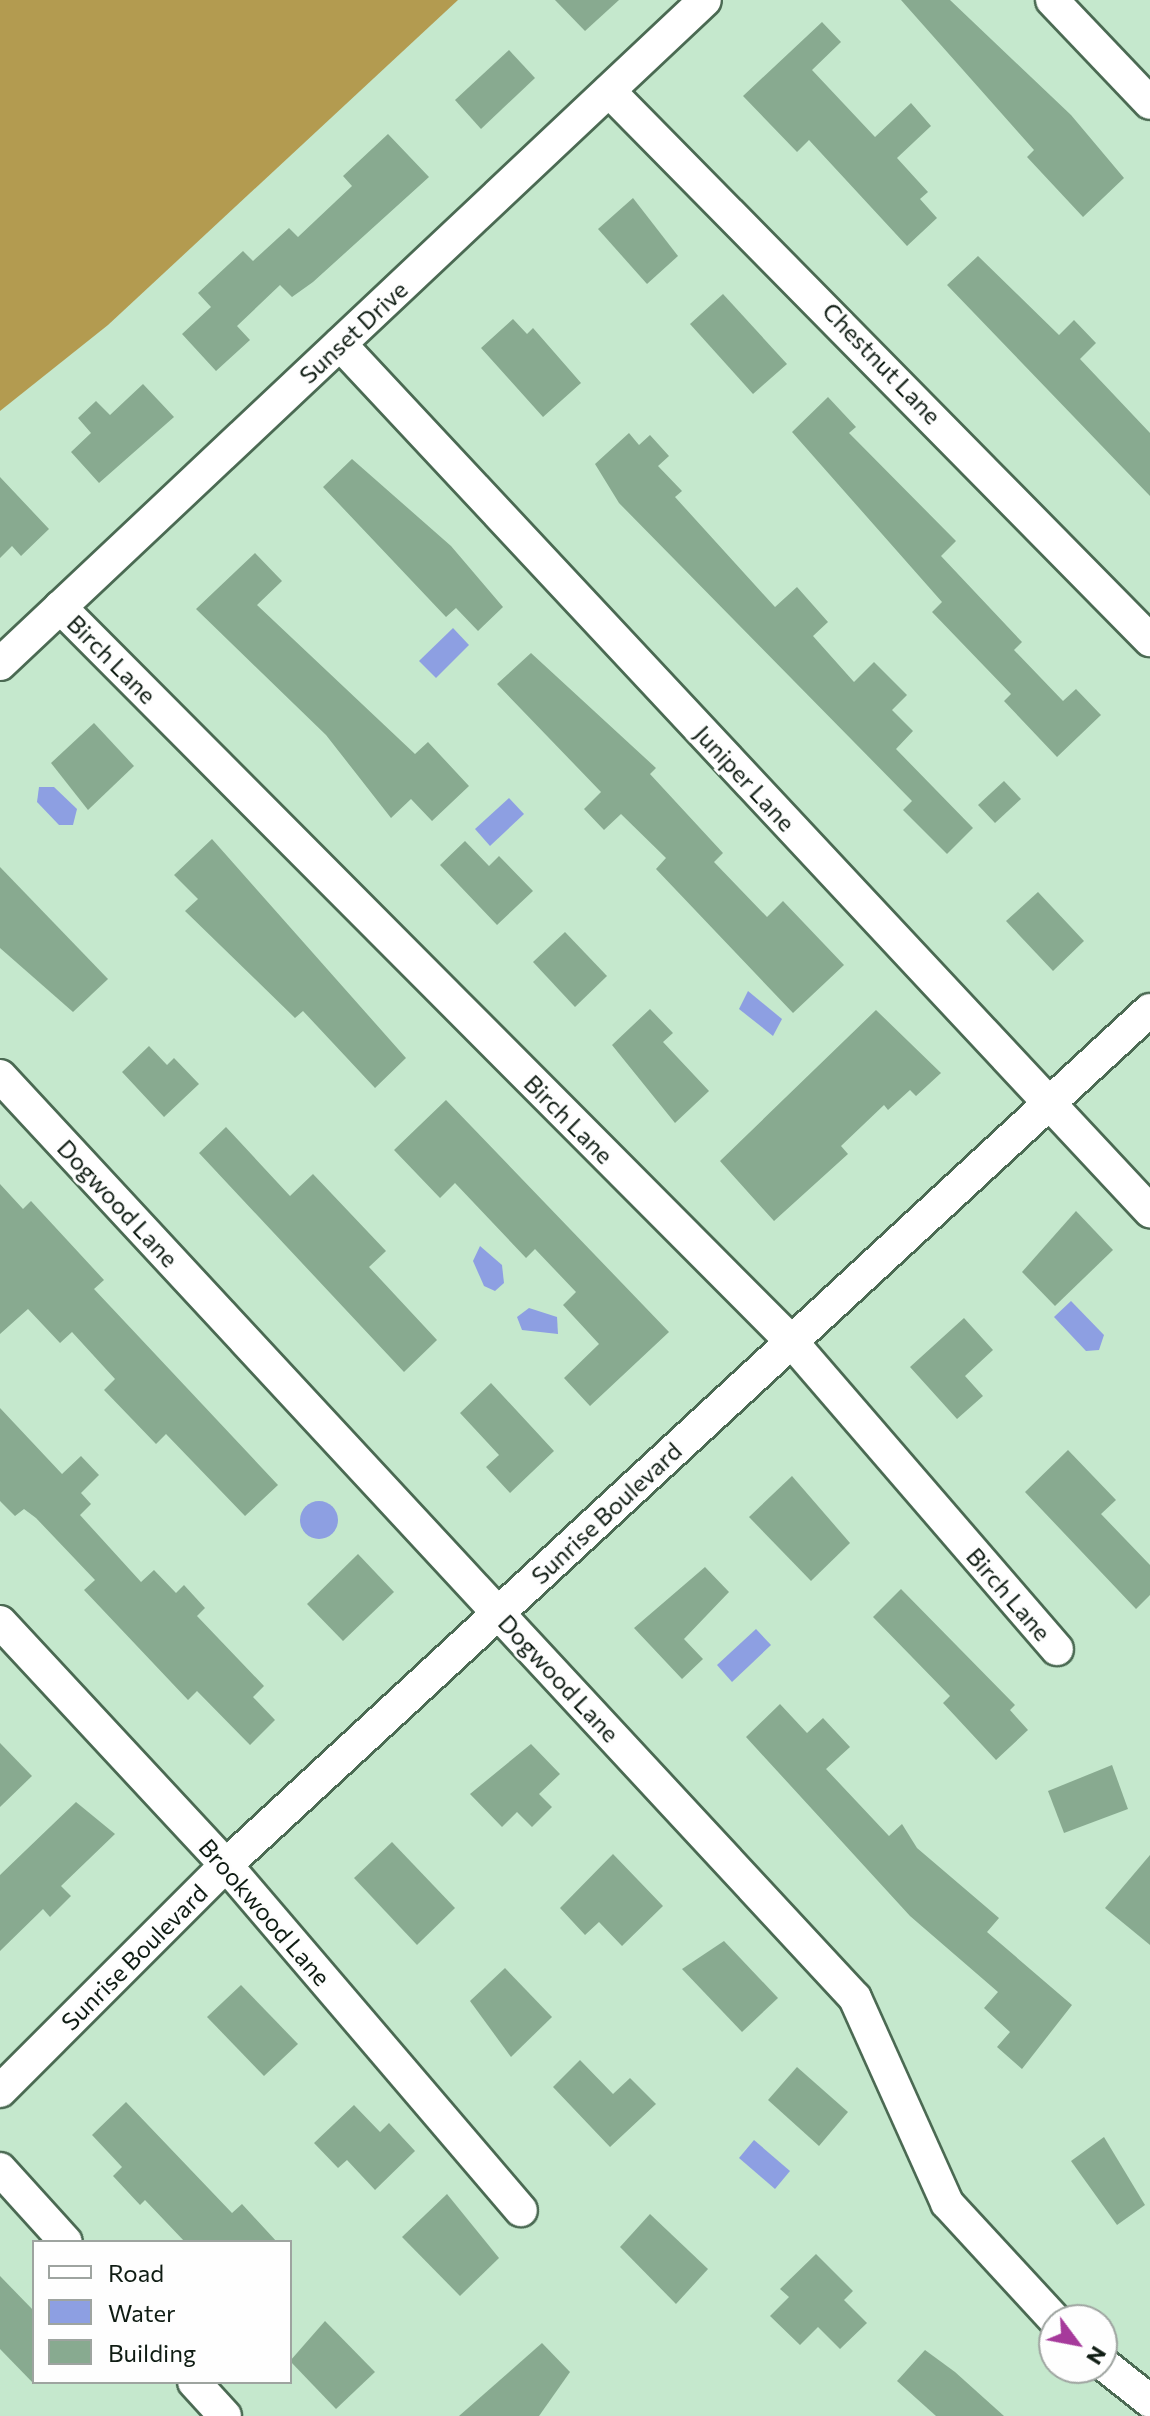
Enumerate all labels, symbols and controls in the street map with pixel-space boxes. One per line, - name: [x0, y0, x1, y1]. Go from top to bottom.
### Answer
- street label: Sunset Drive: [293, 275, 413, 389]
- street label: Chestnut Lane: [817, 296, 947, 430]
- street label: Birch Lane: [62, 609, 162, 709]
- street label: Juniper Lane: [689, 719, 801, 837]
- street label: Birch Lane: [519, 1069, 619, 1169]
- street label: Dogwood Lane: [52, 1133, 184, 1273]
- street label: Sunrise Boulevard: [525, 1436, 687, 1590]
- street label: Birch Lane: [961, 1542, 1057, 1646]
- street label: Dogwood Lane: [493, 1608, 625, 1748]
- street label: Brookwood Lane: [193, 1833, 337, 1991]
- street label: Sunrise Boulevard: [55, 1878, 213, 2036]
- legend: [32, 2240, 292, 2384]
- text: Road: [108, 2258, 164, 2287]
- text: Water: [108, 2298, 176, 2327]
- north arrow: [1038, 2304, 1118, 2384]
- text: Building: [108, 2338, 196, 2367]
- text: N: [1081, 2342, 1113, 2370]

